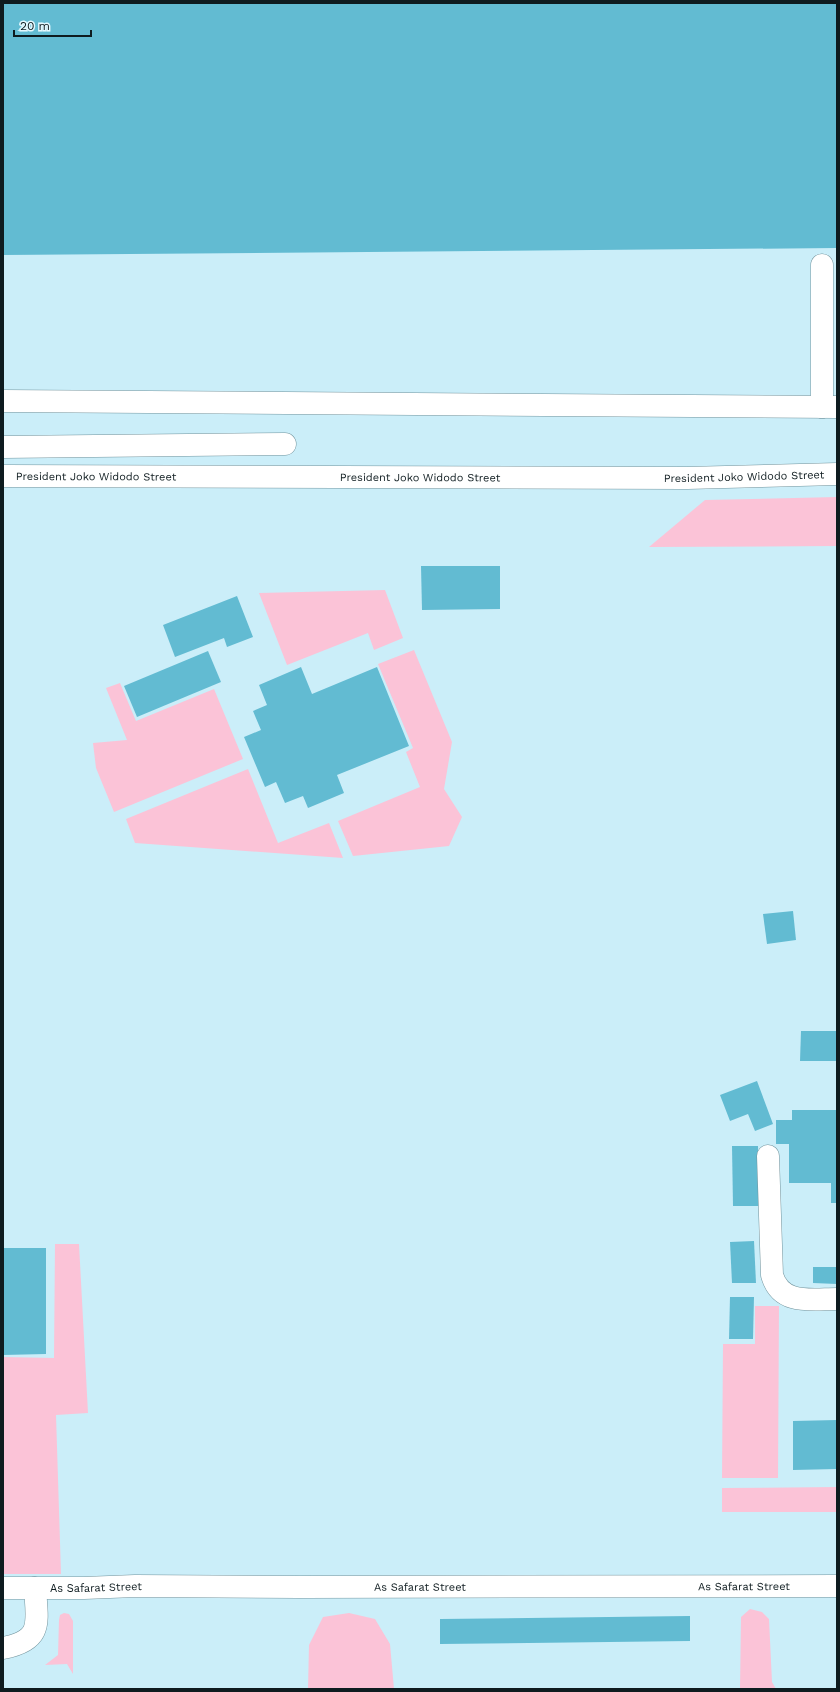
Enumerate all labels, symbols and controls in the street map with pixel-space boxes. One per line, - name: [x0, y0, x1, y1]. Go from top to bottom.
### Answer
- scale bar: [14, 12, 91, 38]
- text: 20 m: [20, 19, 50, 33]
- street label: President Joko Widodo Street: [664, 468, 825, 485]
- street label: President Joko Widodo Street: [16, 470, 177, 483]
- street label: President Joko Widodo Street: [340, 470, 501, 484]
- street label: As Safarat Street: [50, 1579, 142, 1595]
- street label: As Safarat Street: [374, 1580, 466, 1593]
- street label: As Safarat Street: [698, 1580, 790, 1593]

